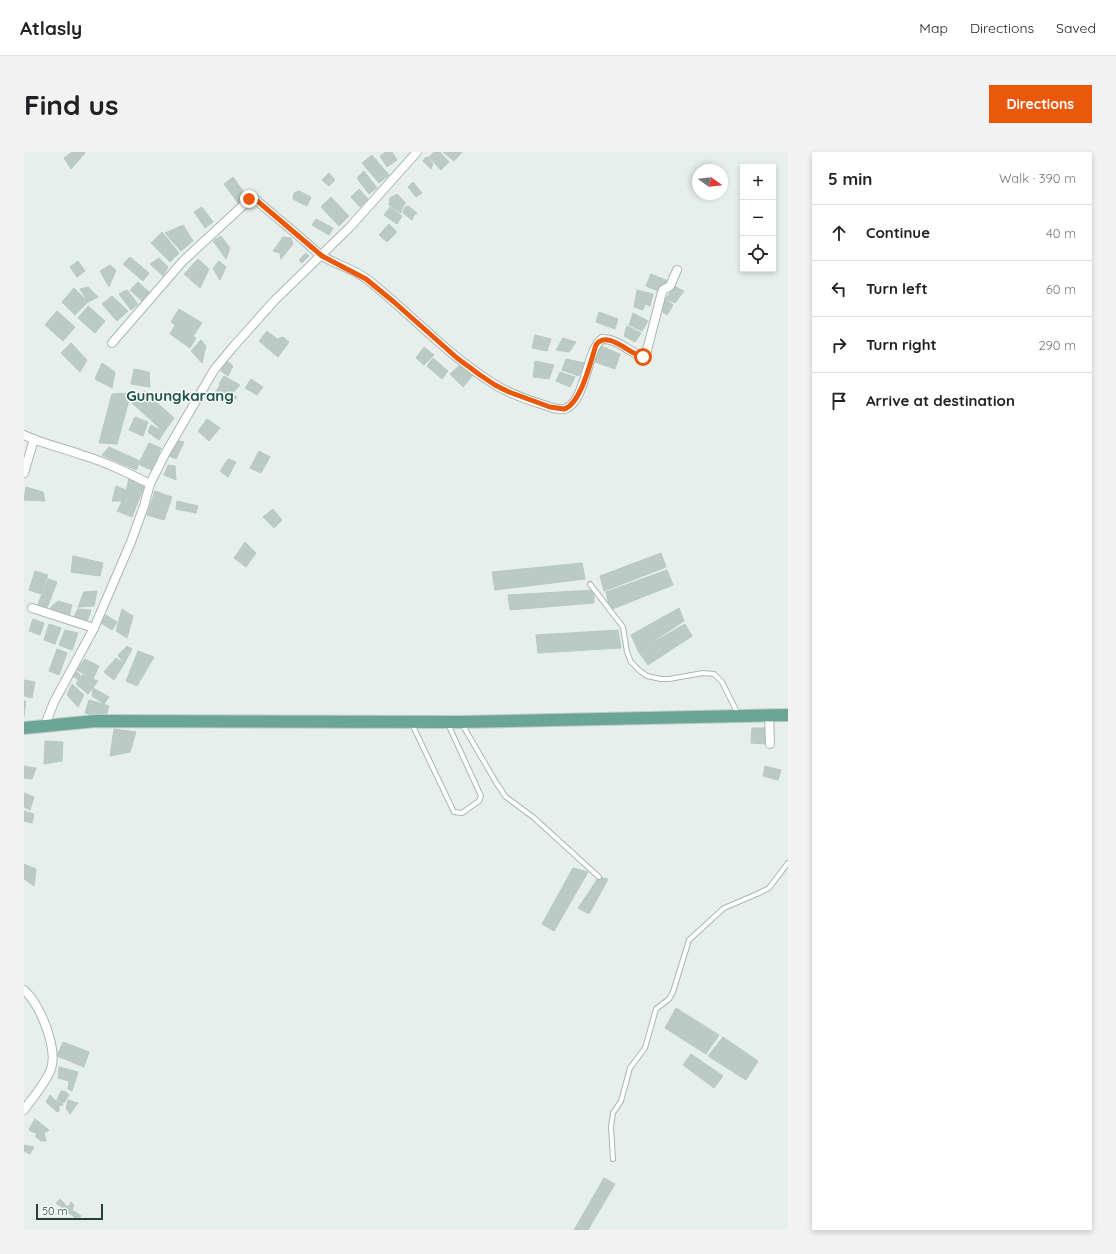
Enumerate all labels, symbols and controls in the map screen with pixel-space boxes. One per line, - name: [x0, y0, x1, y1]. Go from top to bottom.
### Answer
- text: Atlasly: [20, 16, 82, 40]
- text: Map: [919, 19, 948, 37]
- text: Directions: [970, 19, 1034, 37]
- text: Saved: [1056, 19, 1096, 37]
- button: Directions: [989, 85, 1092, 123]
- text: Find us: [24, 87, 118, 122]
- north arrow: [692, 164, 728, 200]
- map controls: [740, 164, 776, 272]
- button: +: [740, 164, 776, 200]
- text: 5 min: [828, 168, 872, 189]
- text: Walk · 390 m: [999, 170, 1076, 186]
- route end: [240, 190, 258, 208]
- button: −: [740, 200, 776, 236]
- icon: ahead: [828, 222, 850, 244]
- text: Continue: [866, 223, 930, 242]
- text: 40 m: [1046, 225, 1076, 241]
- button: locate: [740, 236, 776, 272]
- icon: left: [828, 278, 850, 300]
- text: Turn left: [866, 279, 928, 298]
- text: 60 m: [1046, 281, 1076, 297]
- icon: right: [828, 334, 850, 356]
- text: Turn right: [866, 335, 937, 354]
- text: 290 m: [1038, 337, 1076, 353]
- route start: [634, 348, 652, 366]
- district label: Gunungkarang: [126, 386, 234, 405]
- icon: arrive: [828, 390, 850, 412]
- text: Arrive at destination: [866, 391, 1015, 410]
- scale bar: [36, 1202, 103, 1221]
- text: 50 m: [42, 1204, 68, 1218]

